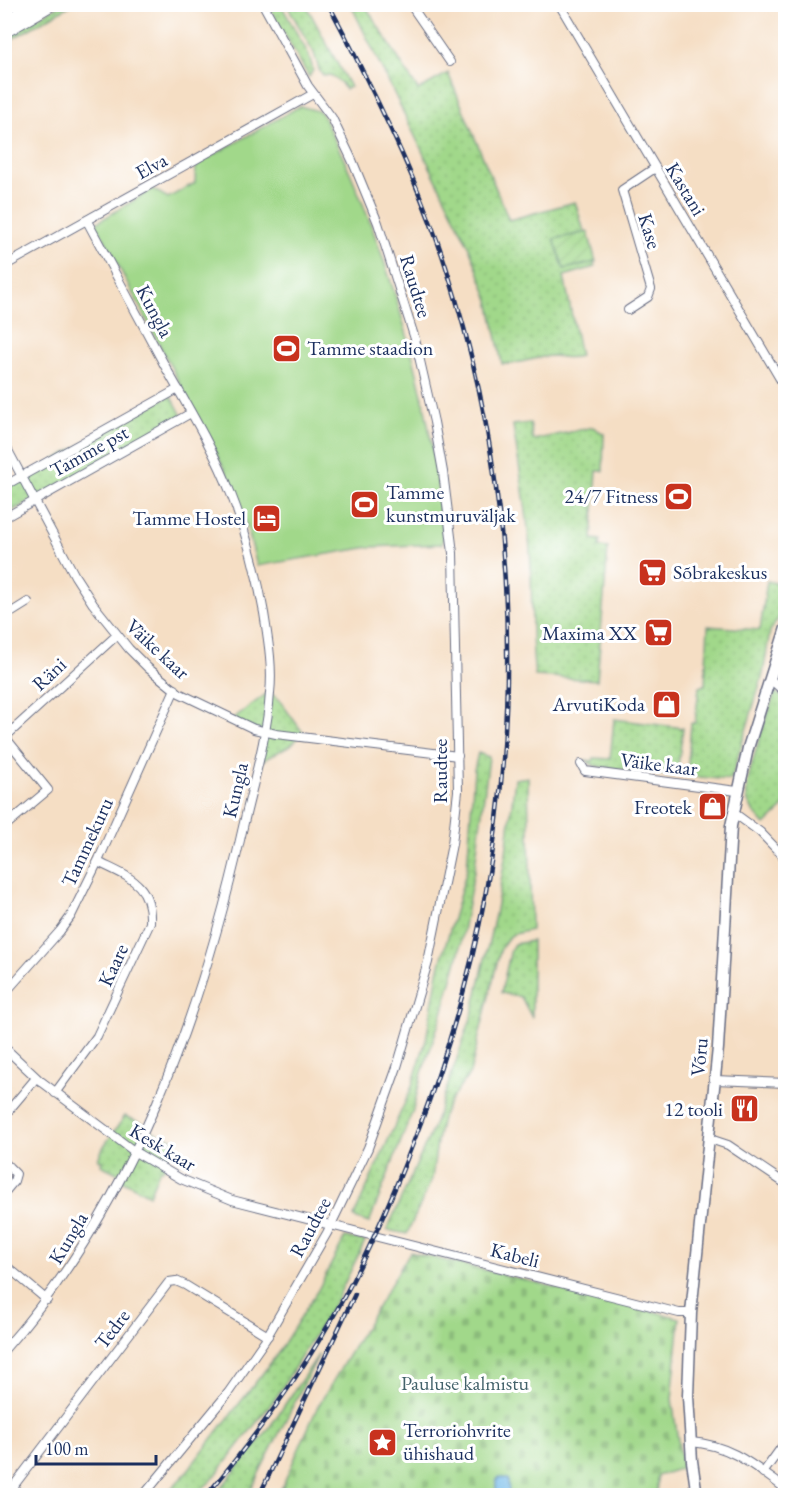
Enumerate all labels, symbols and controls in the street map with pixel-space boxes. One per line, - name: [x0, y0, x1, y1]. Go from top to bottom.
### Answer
- street label: Elva: [130, 147, 172, 185]
- street label: Kastani: [660, 158, 712, 221]
- street label: Kase: [632, 210, 668, 252]
- street label: Raudtee: [394, 251, 438, 321]
- street label: Kungla: [130, 280, 180, 342]
- sports icon: Tamme staadion: [270, 332, 302, 364]
- place label: Tamme staadion: [307, 335, 434, 361]
- street label: Tamme pst: [45, 419, 133, 483]
- place label: Tamme kunstmuruväljak: [386, 479, 516, 528]
- sports icon: 24/7 Fitness: [663, 480, 695, 512]
- place label: 24/7 Fitness: [565, 483, 658, 509]
- sports icon: Tamme kunstmuruväljak: [349, 488, 381, 520]
- hotel icon: Tamme Hostel: [251, 502, 283, 534]
- place label: Tamme Hostel: [132, 505, 246, 531]
- supermarket icon: Sõbrakeskus: [636, 556, 668, 588]
- place label: Sõbrakeskus: [673, 559, 767, 585]
- street label: Väike kaar: [121, 613, 195, 685]
- supermarket icon: Maxima XX: [642, 617, 674, 649]
- place label: Maxima XX: [542, 620, 637, 646]
- street label: Räni: [26, 652, 72, 696]
- shop icon: ArvutiKoda: [650, 688, 682, 720]
- place label: ArvutiKoda: [551, 691, 645, 717]
- street label: Raudtee: [427, 739, 453, 803]
- street label: Väike kaar: [619, 746, 699, 782]
- street label: Kungla: [216, 760, 254, 820]
- shop icon: Freotek: [697, 791, 729, 823]
- street label: Tammekuru: [55, 793, 119, 891]
- place label: Freotek: [634, 794, 693, 820]
- street label: Kaare: [92, 939, 134, 990]
- street label: Võru: [684, 1036, 714, 1077]
- restaurant icon: 12 tooli: [728, 1093, 760, 1125]
- place label: 12 tooli: [664, 1096, 723, 1122]
- street label: Kesk kaar: [125, 1117, 201, 1177]
- street label: Raudtee: [283, 1192, 337, 1262]
- street label: Kungla: [42, 1207, 94, 1269]
- street label: Kabeli: [488, 1236, 542, 1274]
- street label: Tedre: [89, 1304, 136, 1354]
- park label: Pauluse kalmistu: [401, 1370, 529, 1396]
- place label: Terroriohvrite ühishaud: [403, 1417, 511, 1466]
- place icon: Terroriohvrite ühishaud: [366, 1426, 398, 1458]
- scale bar: [36, 1428, 156, 1466]
- text: 100 m: [45, 1437, 89, 1460]

